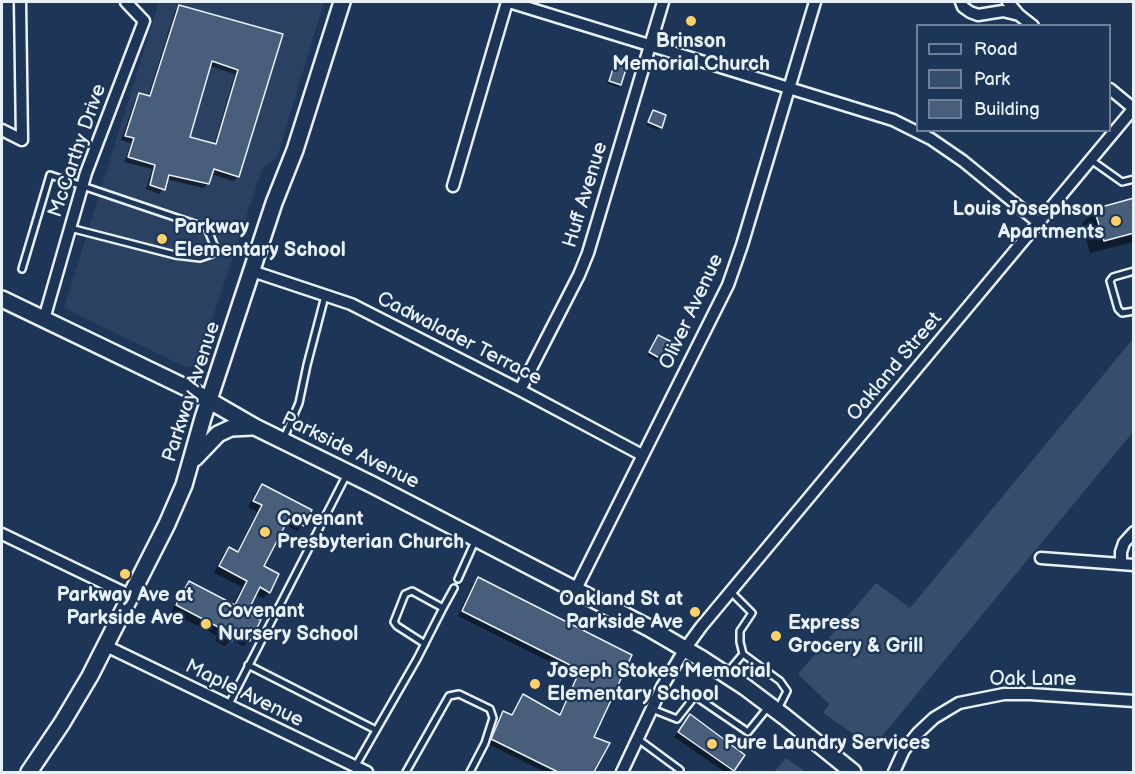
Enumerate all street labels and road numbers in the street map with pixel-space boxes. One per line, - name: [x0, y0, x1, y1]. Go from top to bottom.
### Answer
- street label: McCarthy Drive: [44, 81, 112, 221]
- street label: Huff Avenue: [559, 139, 613, 251]
- street label: Oliver Avenue: [655, 250, 729, 374]
- street label: Cadwalader Terrace: [372, 287, 546, 391]
- street label: Oakland Street: [842, 308, 948, 426]
- street label: Parkway Avenue: [158, 319, 226, 465]
- street label: Parkside Avenue: [277, 407, 423, 495]
- street label: Maple Avenue: [181, 655, 307, 733]
- street label: Oak Lane: [990, 668, 1076, 692]

